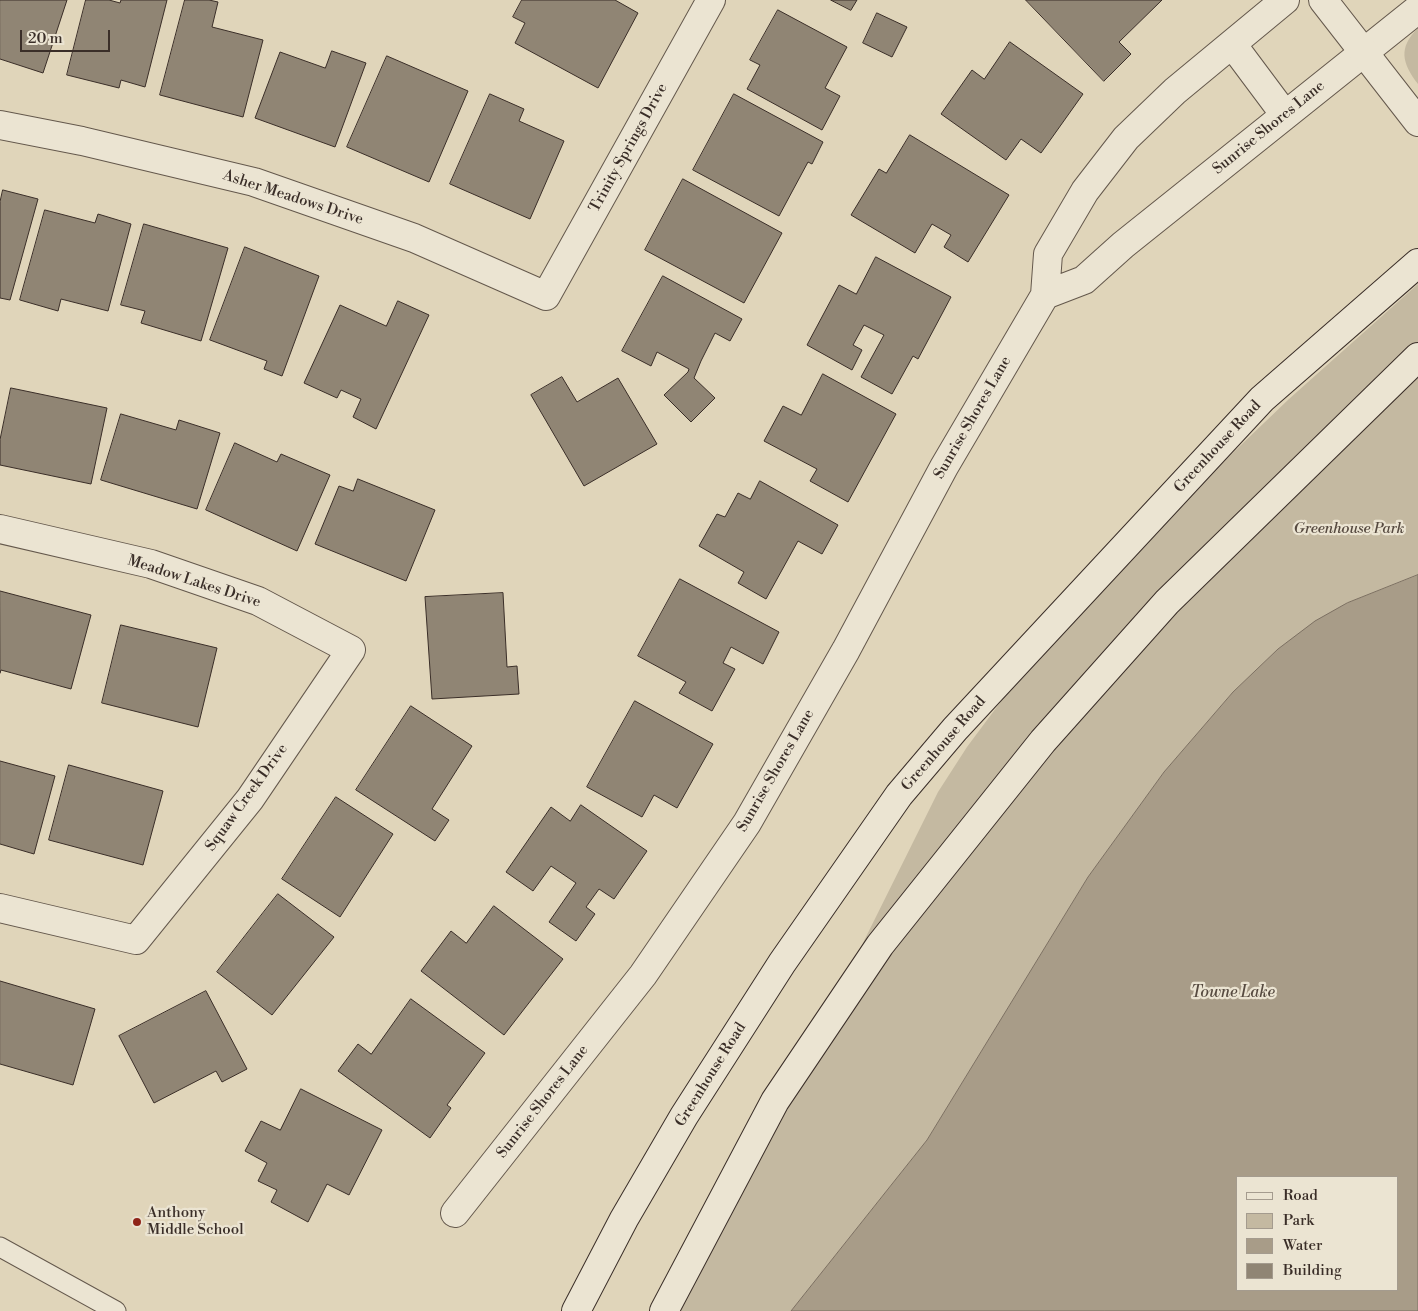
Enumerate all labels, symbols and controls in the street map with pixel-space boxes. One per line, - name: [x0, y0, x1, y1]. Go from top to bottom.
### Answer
- scale bar: [22, 20, 112, 52]
- text: 20 m: [28, 29, 63, 48]
- street label: Sunrise Shores Lane: [1209, 77, 1329, 179]
- street label: Trinity Springs Drive: [586, 80, 672, 216]
- street label: Asher Meadows Drive: [221, 167, 365, 229]
- street label: Sunrise Shores Lane: [931, 353, 1015, 483]
- street label: Greenhouse Road: [1171, 397, 1265, 497]
- park label: Greenhouse Park: [1294, 520, 1404, 538]
- street label: Meadow Lakes Drive: [125, 552, 263, 612]
- street label: Greenhouse Road: [898, 693, 990, 795]
- street label: Sunrise Shores Lane: [734, 706, 818, 836]
- street label: Squaw Creek Drive: [202, 741, 292, 855]
- water label: Towne Lake: [1191, 983, 1275, 1003]
- street label: Greenhouse Road: [672, 1020, 750, 1130]
- street label: Sunrise Shores Lane: [493, 1042, 593, 1162]
- legend: [1236, 1176, 1398, 1291]
- text: Road: [1283, 1186, 1318, 1205]
- place label: Anthony Middle School: [147, 1204, 244, 1239]
- text: Park: [1283, 1211, 1314, 1230]
- marker: Anthony Middle School: [131, 1216, 143, 1228]
- text: Water: [1283, 1236, 1322, 1255]
- text: Building: [1283, 1261, 1342, 1280]

